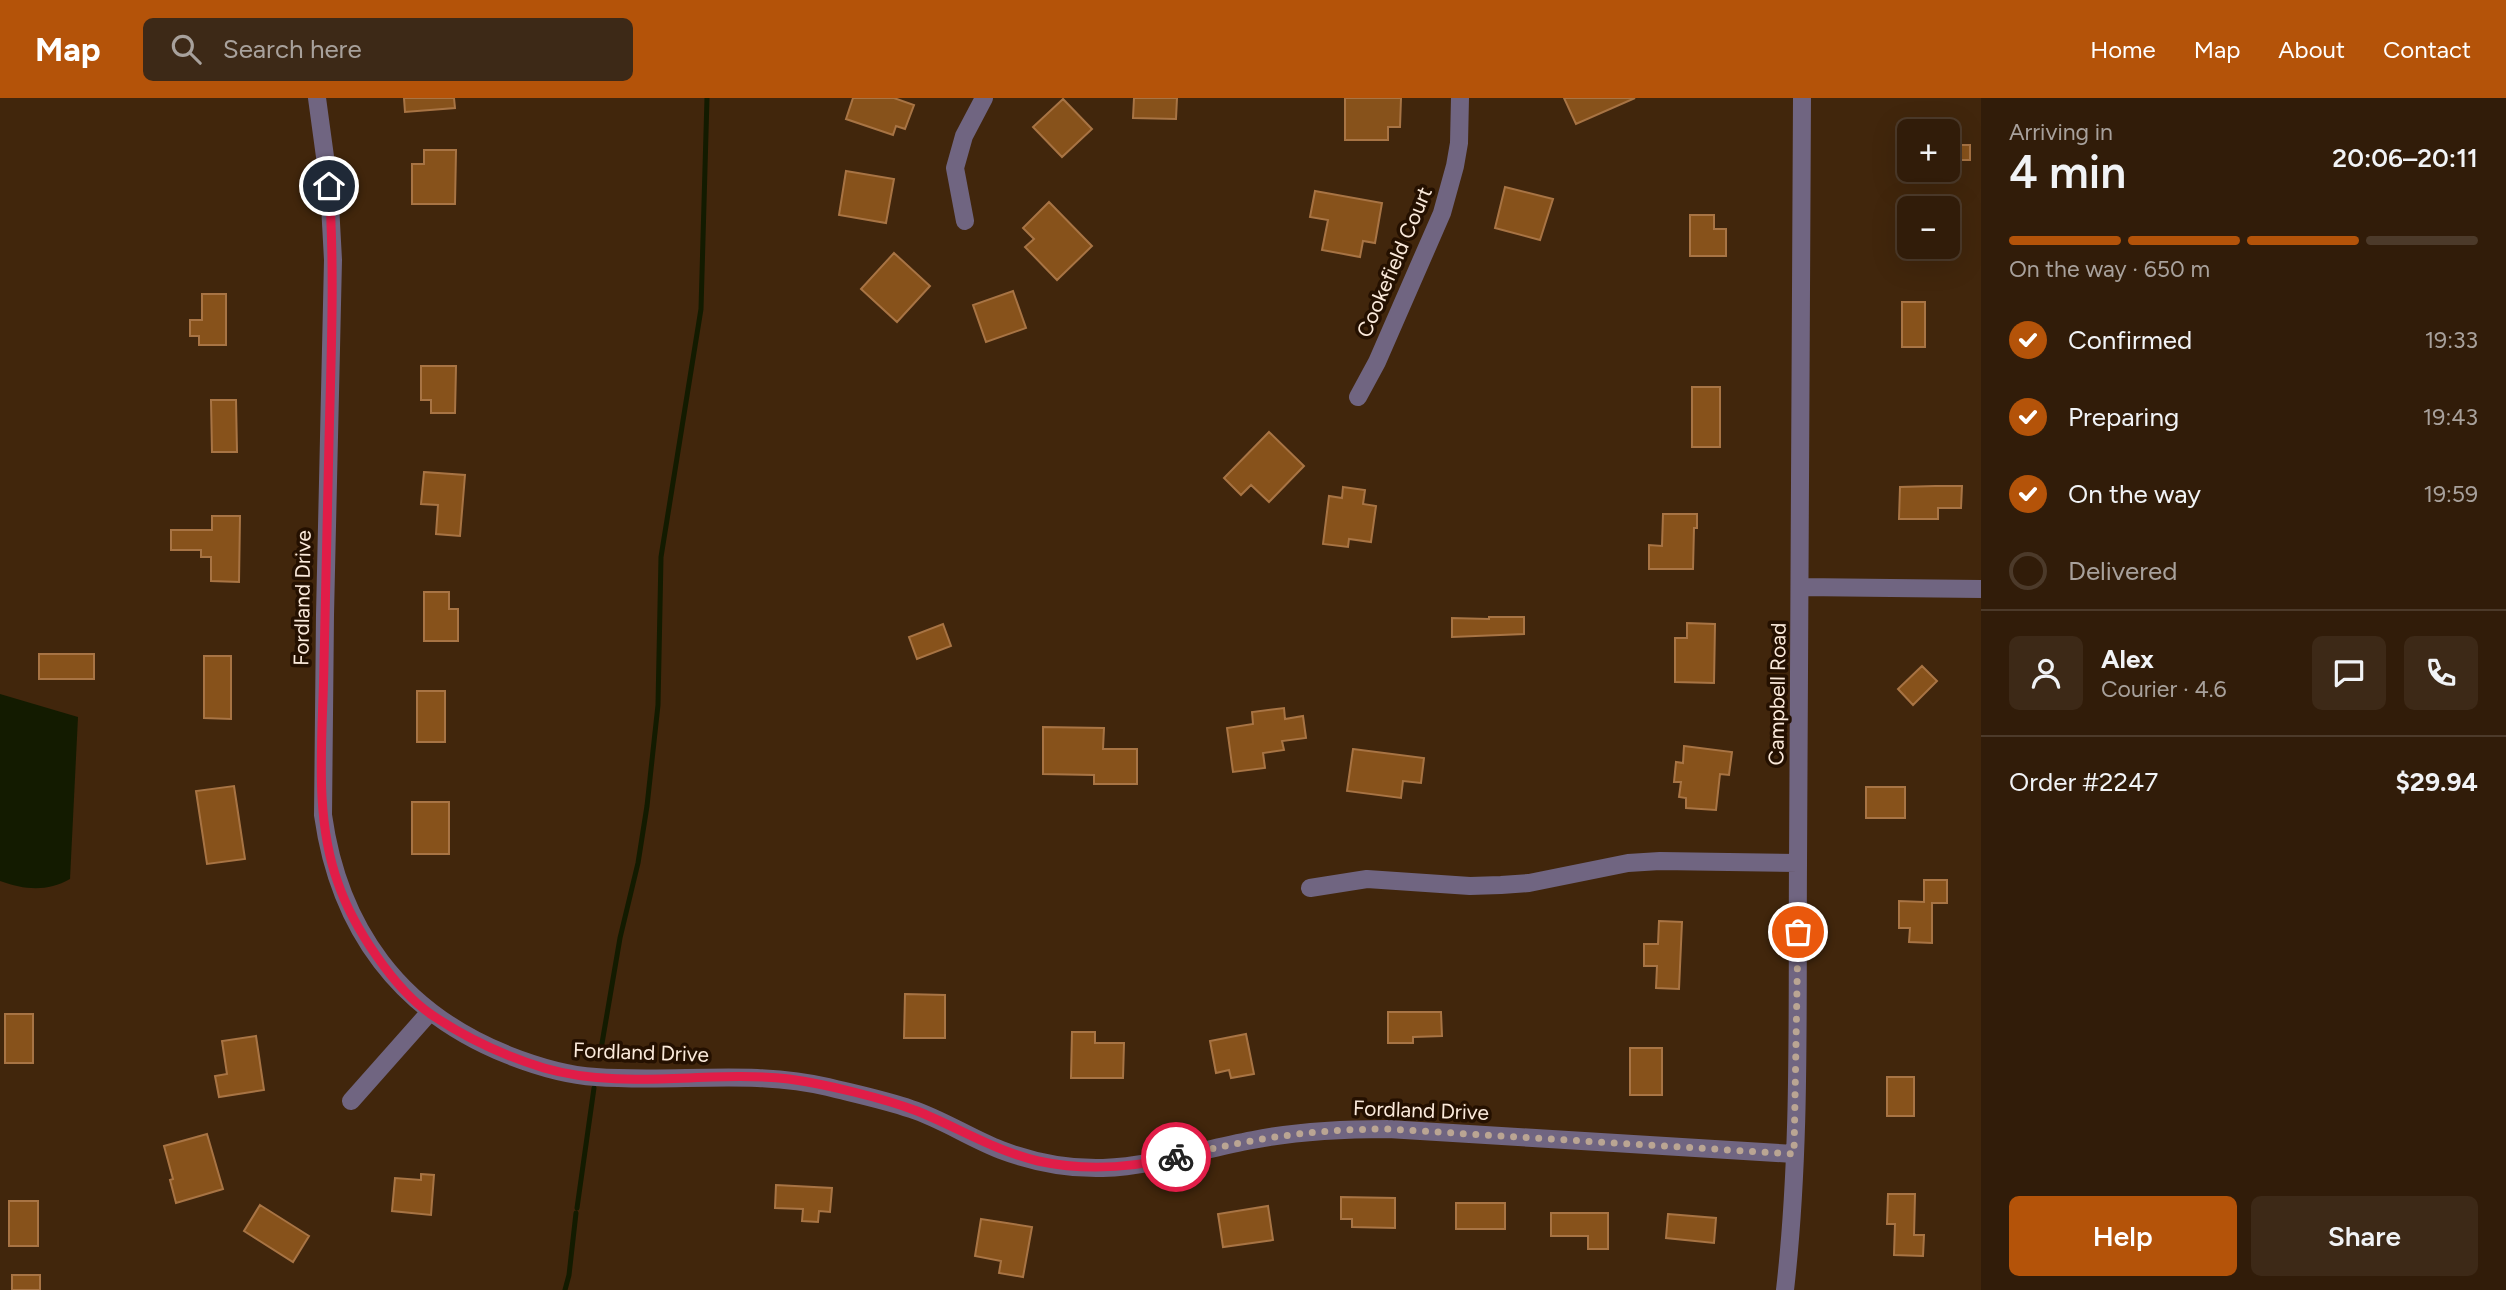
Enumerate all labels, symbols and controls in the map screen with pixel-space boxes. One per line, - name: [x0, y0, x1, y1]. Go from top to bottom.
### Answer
- search box: [143, 18, 633, 81]
- text: Map: [35, 30, 101, 69]
- icon: search: [167, 30, 205, 68]
- text: Search here: [223, 33, 362, 65]
- text: Home: [2090, 35, 2156, 64]
- text: Map: [2194, 35, 2240, 64]
- text: About: [2278, 35, 2345, 64]
- text: Contact: [2383, 35, 2471, 64]
- text: Arriving in: [2009, 118, 2113, 146]
- map controls: [1897, 119, 1960, 259]
- button: +: [1897, 119, 1960, 182]
- text: 20:06–20:11: [2332, 142, 2478, 174]
- text: 4 min: [2009, 144, 2126, 200]
- pin: [299, 156, 359, 216]
- icon: home: [310, 167, 348, 205]
- street label: Cookefield Court: [1351, 183, 1437, 341]
- button: −: [1897, 196, 1960, 259]
- text: On the way · 650 m: [2009, 255, 2210, 283]
- icon: check: [2009, 321, 2047, 359]
- text: Confirmed: [2068, 324, 2192, 356]
- text: 19:33: [2425, 326, 2478, 354]
- icon: check: [2009, 398, 2047, 436]
- text: Preparing: [2068, 401, 2179, 433]
- text: 19:43: [2423, 403, 2478, 431]
- icon: check: [2009, 475, 2047, 513]
- text: On the way: [2068, 478, 2201, 510]
- text: 19:59: [2423, 480, 2478, 508]
- street label: Fordland Drive: [288, 530, 316, 666]
- text: Delivered: [2068, 555, 2177, 587]
- street label: Campbell Road: [1763, 622, 1791, 766]
- button: person: [2009, 636, 2083, 710]
- button: chat: [2312, 636, 2386, 710]
- button: phone: [2404, 636, 2478, 710]
- text: Alex: [2101, 643, 2154, 675]
- text: Courier · 4.6: [2101, 675, 2227, 703]
- text: Order #2247: [2009, 766, 2158, 798]
- text: $29.94: [2395, 766, 2478, 798]
- pin: [1768, 902, 1828, 962]
- icon: bag: [1779, 913, 1817, 951]
- street label: Fordland Drive: [573, 1037, 709, 1067]
- street label: Fordland Drive: [1353, 1095, 1489, 1125]
- courier: [1141, 1122, 1211, 1192]
- icon: bike: [1157, 1138, 1195, 1176]
- button: Help: [2009, 1196, 2237, 1276]
- button: Share: [2251, 1196, 2478, 1276]

